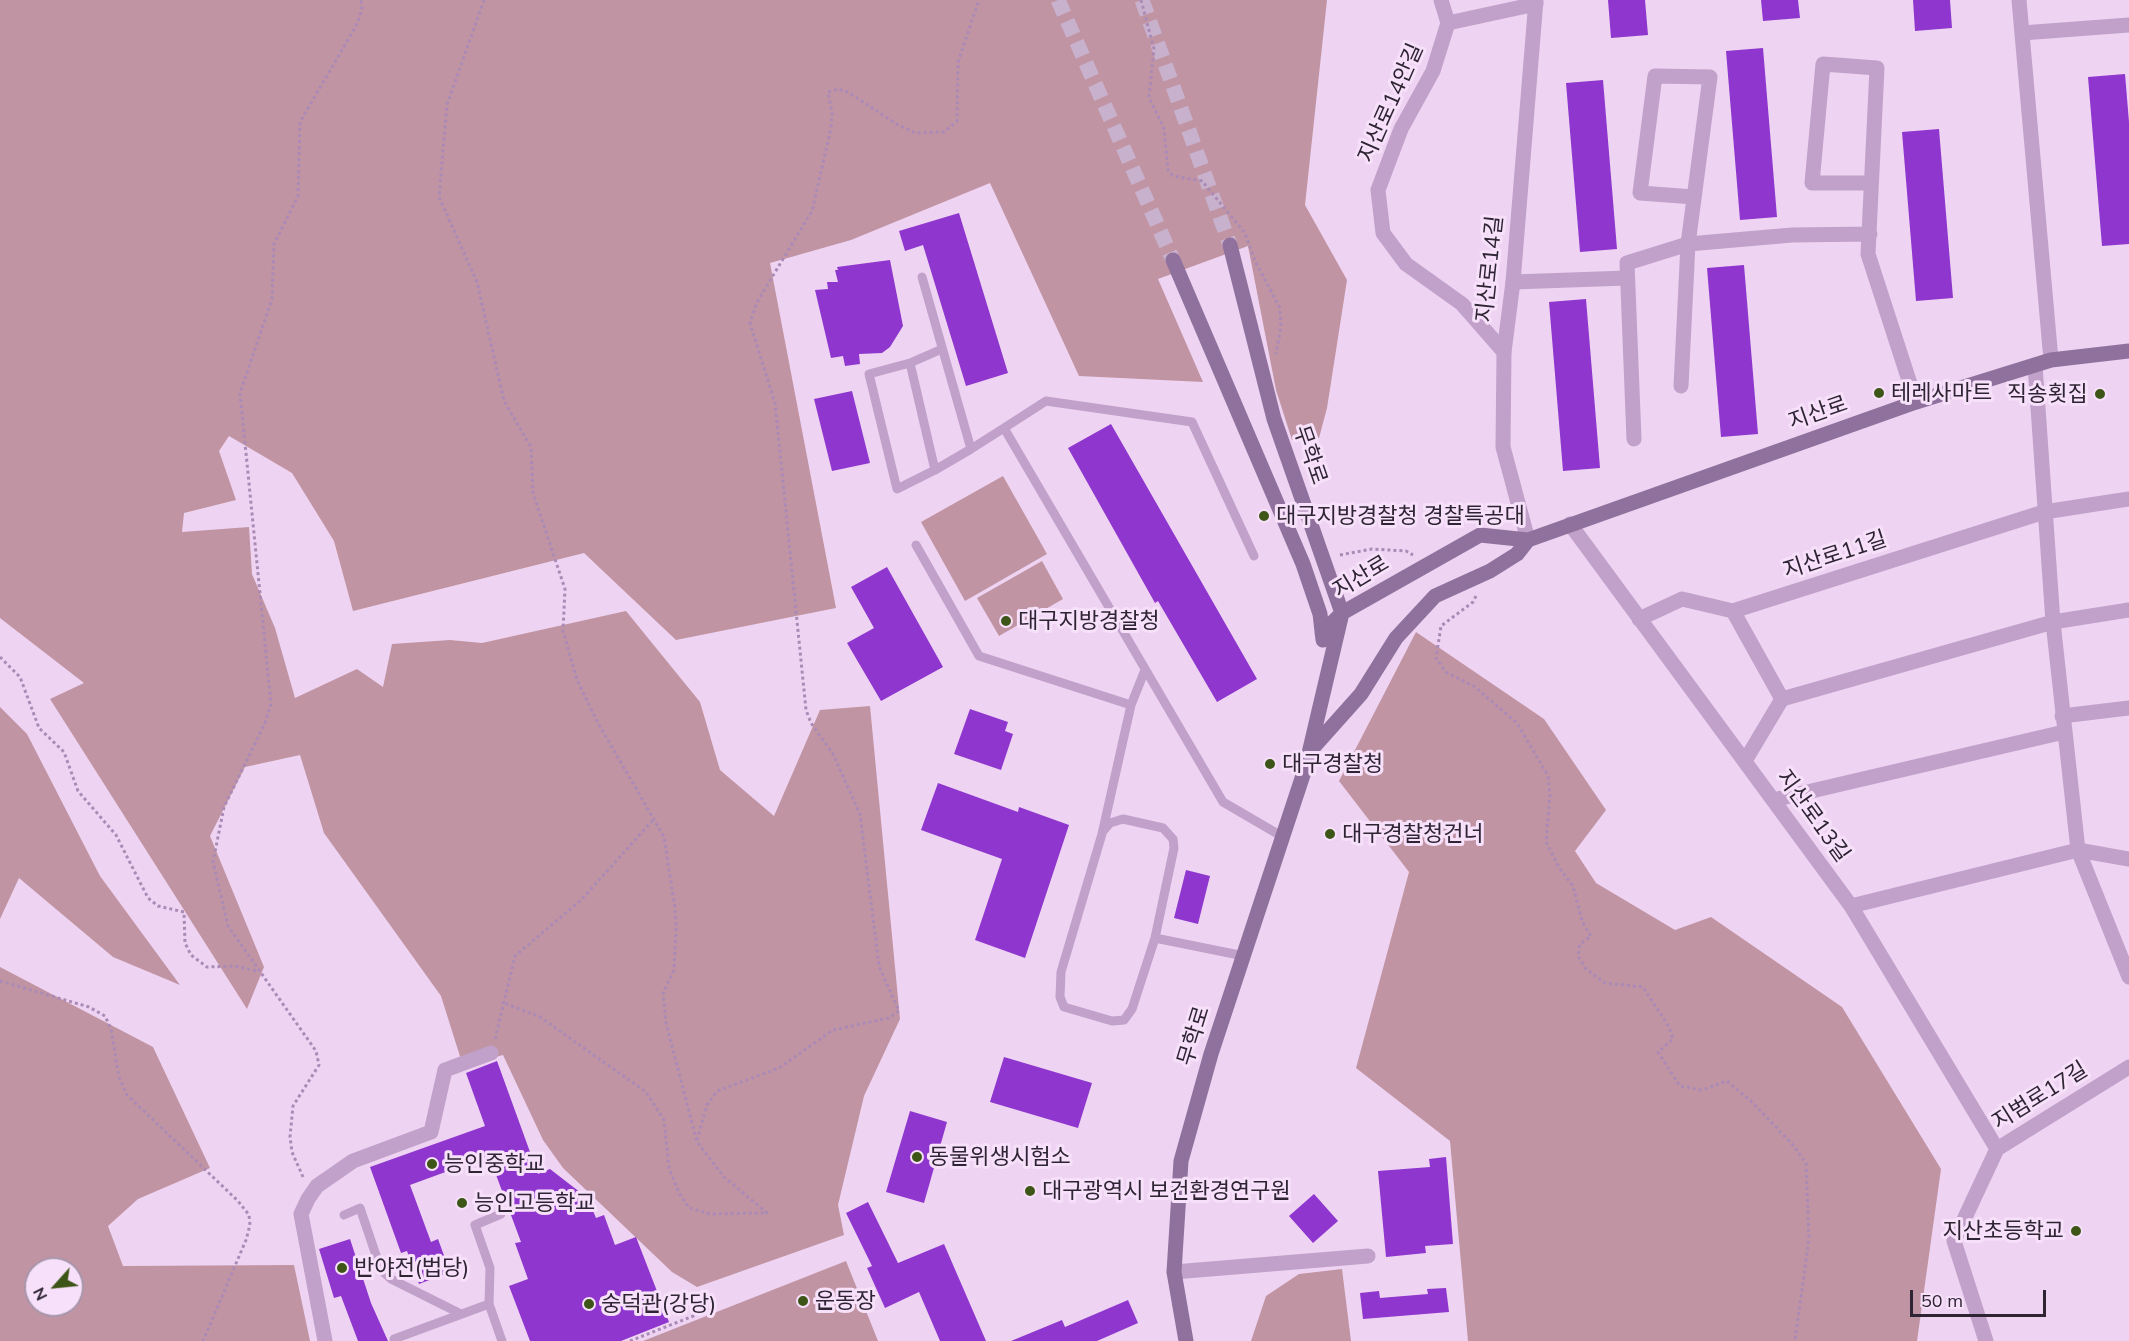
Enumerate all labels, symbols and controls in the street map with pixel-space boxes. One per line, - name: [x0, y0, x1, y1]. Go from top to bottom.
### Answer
- street label: 지산로14안길: [1353, 39, 1429, 167]
- street label: 지산로14길: [1471, 214, 1509, 324]
- place label: 테레사마트: [1891, 380, 1992, 406]
- place label: 직송횟집: [2007, 381, 2088, 407]
- marker: 테레사마트: [1872, 386, 1886, 400]
- marker: 직송횟집: [2093, 387, 2107, 401]
- street label: 지산로: [1785, 391, 1851, 435]
- street label: 무학로: [1288, 422, 1332, 488]
- place label: 대구지방경찰청 경찰특공대: [1276, 503, 1525, 529]
- marker: 대구지방경찰청 경찰특공대: [1257, 509, 1271, 523]
- street label: 지산로11길: [1780, 526, 1890, 584]
- street label: 지산로: [1328, 550, 1394, 604]
- place label: 대구지방경찰청: [1018, 608, 1160, 634]
- marker: 대구지방경찰청: [999, 614, 1013, 628]
- place label: 대구경찰청: [1282, 751, 1383, 777]
- marker: 대구경찰청: [1263, 757, 1277, 771]
- street label: 지산로13길: [1771, 765, 1855, 867]
- place label: 대구경찰청건너: [1342, 821, 1484, 847]
- marker: 대구경찰청건너: [1323, 827, 1337, 841]
- street label: 무학로: [1173, 1003, 1215, 1069]
- street label: 지범로17길: [1987, 1056, 2093, 1136]
- place label: 동물위생시험소: [929, 1144, 1071, 1170]
- marker: 동물위생시험소: [910, 1150, 924, 1164]
- place label: 능인중학교: [444, 1151, 545, 1177]
- marker: 능인중학교: [425, 1157, 439, 1171]
- place label: 대구광역시 보건환경연구원: [1042, 1178, 1291, 1204]
- marker: 대구광역시 보건환경연구원: [1023, 1184, 1037, 1198]
- place label: 능인고등학교: [474, 1190, 595, 1216]
- marker: 능인고등학교: [455, 1196, 469, 1210]
- place label: 지산초등학교: [1943, 1218, 2064, 1244]
- marker: 지산초등학교: [2069, 1224, 2083, 1238]
- place label: 반야전(법당): [354, 1255, 469, 1281]
- north arrow: [24, 1257, 84, 1317]
- marker: 반야전(법당): [335, 1261, 349, 1275]
- scale bar: [1913, 1278, 2050, 1316]
- text: N: [28, 1284, 51, 1304]
- place label: 운동장: [815, 1288, 876, 1314]
- text: 50 m: [1921, 1289, 1963, 1312]
- place label: 숭덕관(강당): [601, 1291, 716, 1317]
- marker: 운동장: [796, 1294, 810, 1308]
- marker: 숭덕관(강당): [582, 1297, 596, 1311]

